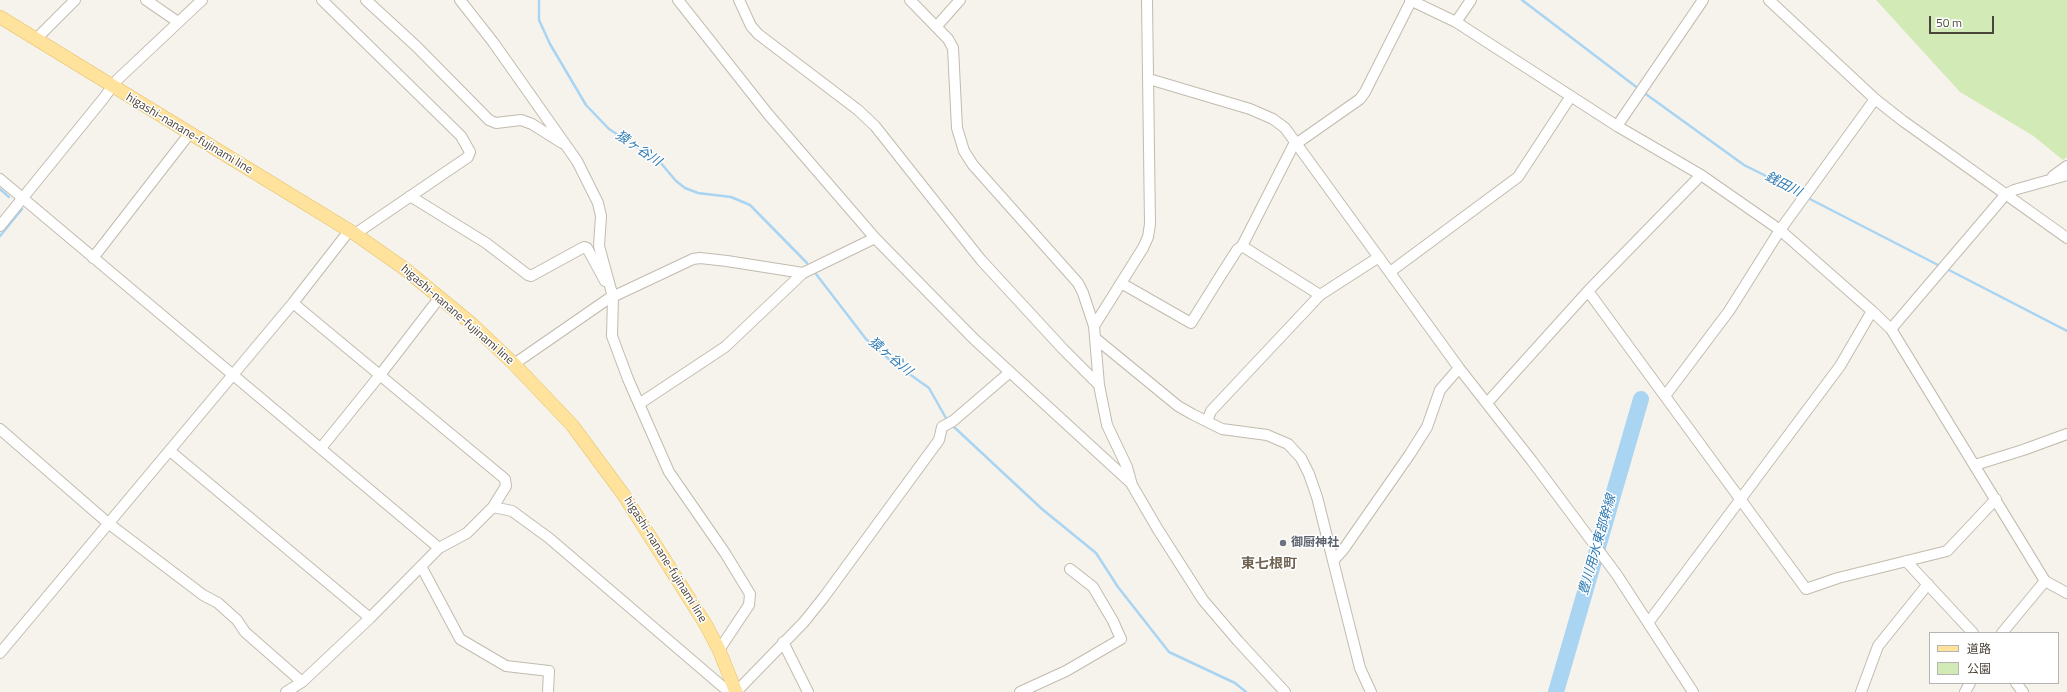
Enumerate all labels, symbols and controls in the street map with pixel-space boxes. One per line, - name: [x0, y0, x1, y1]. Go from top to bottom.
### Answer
- scale bar: [1931, 8, 1996, 34]
- text: 50 m: [1936, 13, 1962, 32]
- street label: higashi-nanane-fujinami line: [123, 91, 255, 177]
- water label: 猿ヶ谷川: [612, 128, 664, 170]
- water label: 銭田川: [1762, 169, 1804, 201]
- street label: higashi-nanane-fujinami line: [398, 262, 516, 368]
- water label: 猿ヶ谷川: [865, 334, 915, 380]
- water label: 豊川用水東部幹線: [1576, 493, 1620, 597]
- street label: higashi-nanane-fujinami line: [620, 495, 710, 625]
- place label: 御厨神社: [1291, 536, 1339, 550]
- marker: 御厨神社: [1278, 538, 1288, 548]
- district label: 東七根町: [1241, 557, 1297, 573]
- legend: [1929, 632, 2059, 684]
- text: 道路: [1967, 639, 1991, 658]
- text: 公園: [1967, 659, 1991, 678]

